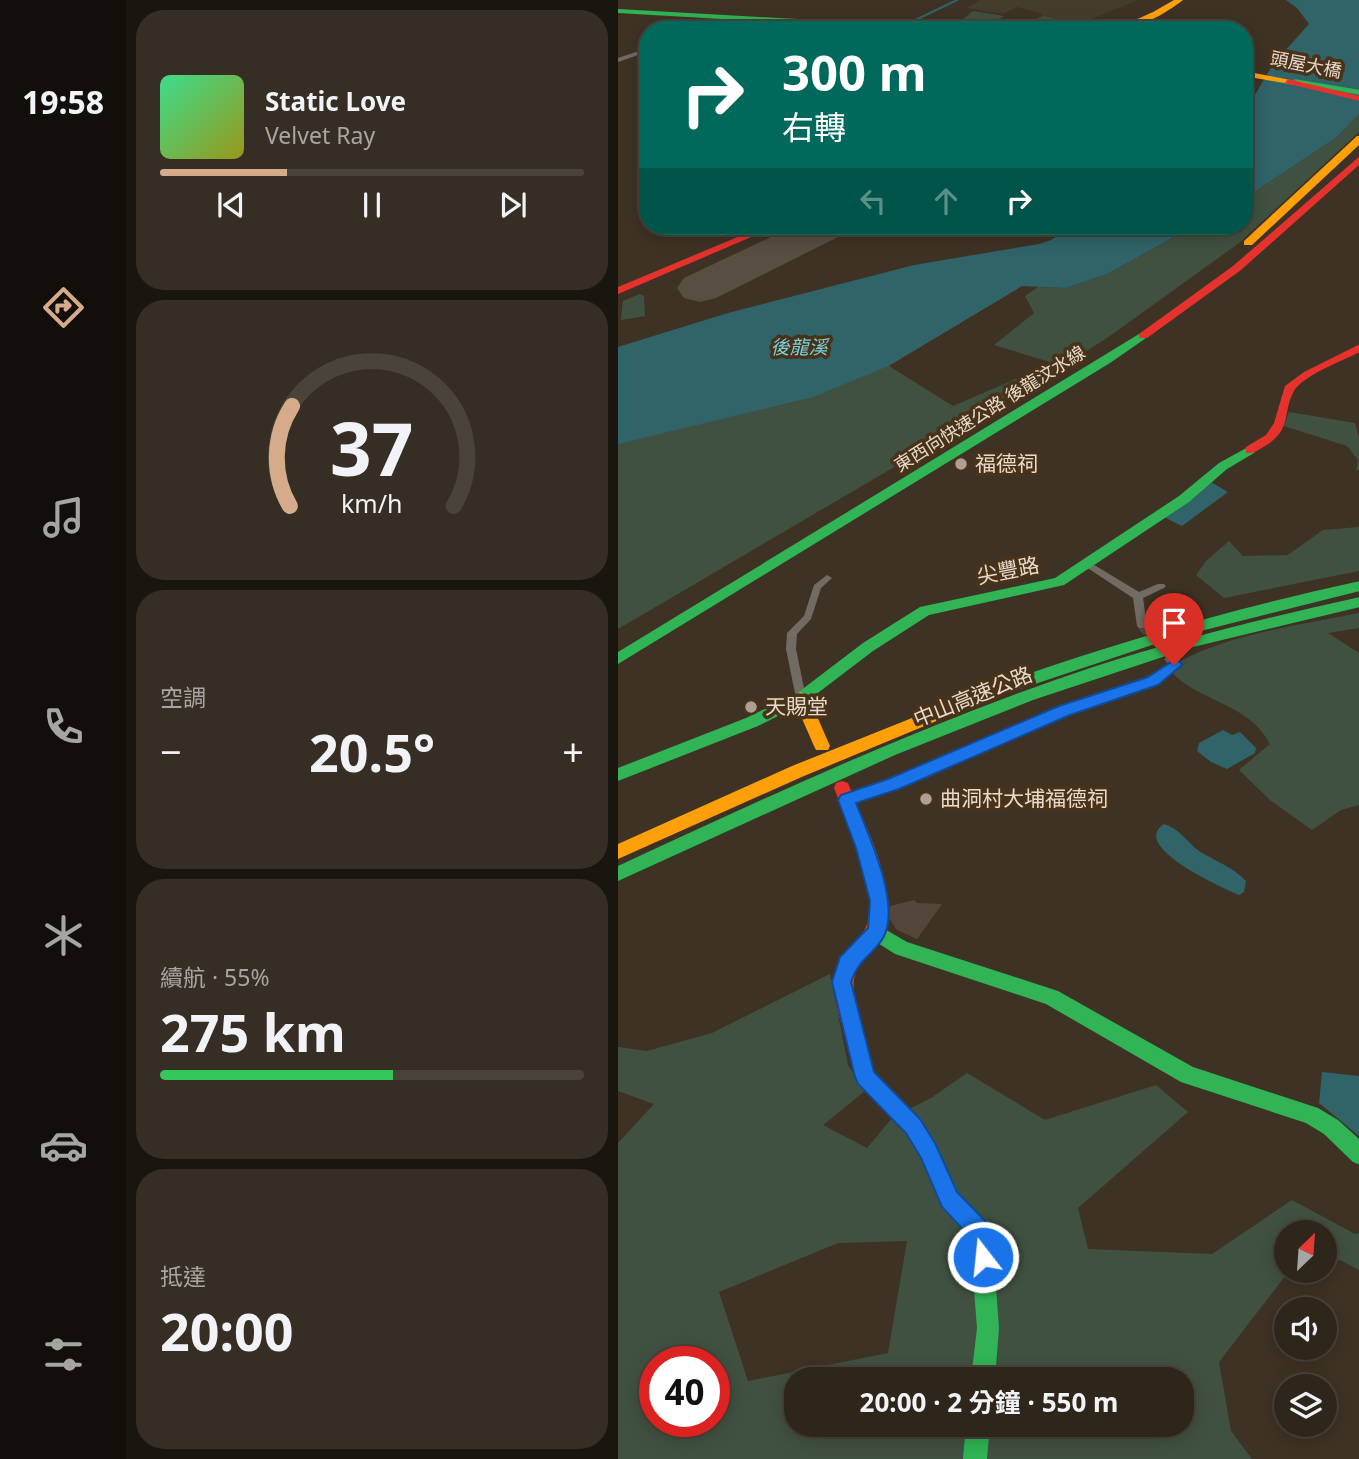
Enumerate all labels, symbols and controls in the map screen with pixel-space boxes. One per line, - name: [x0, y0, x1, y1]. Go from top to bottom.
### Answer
- text: 300 m: [782, 39, 927, 105]
- street label: 頭屋大橋: [1269, 45, 1344, 83]
- icon: right: [667, 49, 758, 140]
- text: 19:58: [22, 80, 104, 123]
- text: Static Love: [265, 83, 406, 119]
- text: 右轉: [782, 105, 846, 148]
- text: Velvet Ray: [265, 119, 375, 151]
- icon: left: [854, 182, 892, 220]
- icon: ahead: [927, 182, 965, 220]
- icon: right: [1000, 182, 1038, 220]
- icon: previous: [212, 186, 250, 224]
- icon: pause: [353, 186, 391, 224]
- icon: next: [494, 186, 532, 224]
- icon: directions: [39, 283, 88, 332]
- water label: 後龍溪: [770, 334, 830, 360]
- street label: 東西向快速公路 後龍汶水線: [890, 340, 1089, 477]
- text: 37: [330, 398, 414, 497]
- place label: 福德祠: [975, 449, 1038, 477]
- marker: 福德祠: [953, 456, 969, 472]
- text: km/h: [341, 485, 403, 519]
- icon: music: [39, 493, 88, 542]
- street label: 尖豐路: [974, 550, 1041, 590]
- pin: [1144, 593, 1204, 665]
- icon: arrive: [1155, 604, 1193, 642]
- street label: 中山高速公路: [909, 659, 1036, 733]
- text: 空調: [160, 681, 206, 713]
- place label: 天賜堂: [765, 692, 828, 720]
- marker: 天賜堂: [743, 699, 759, 715]
- icon: phone: [39, 702, 88, 751]
- text: 20.5°: [309, 716, 435, 787]
- text: −: [160, 725, 182, 777]
- text: +: [562, 725, 584, 777]
- place label: 曲洞村大埔福德祠: [940, 784, 1108, 812]
- marker: 曲洞村大埔福德祠: [918, 791, 934, 807]
- icon: climate: [39, 911, 88, 960]
- text: 續航 · 55%: [160, 961, 270, 993]
- text: 275 km: [160, 996, 346, 1067]
- icon: car: [39, 1121, 88, 1170]
- position arrow: [946, 1220, 1020, 1294]
- north arrow: [1274, 1220, 1337, 1283]
- map controls: [1274, 1220, 1337, 1437]
- text: 抵達: [160, 1260, 206, 1292]
- text: 20:00: [160, 1295, 294, 1366]
- button: sound: [1274, 1297, 1337, 1360]
- icon: filters: [39, 1330, 88, 1379]
- speed limit sign: 40: [639, 1346, 730, 1437]
- button: layers: [1274, 1374, 1337, 1437]
- text: 20:00 · 2 分鐘 · 550 m: [860, 1384, 1118, 1420]

